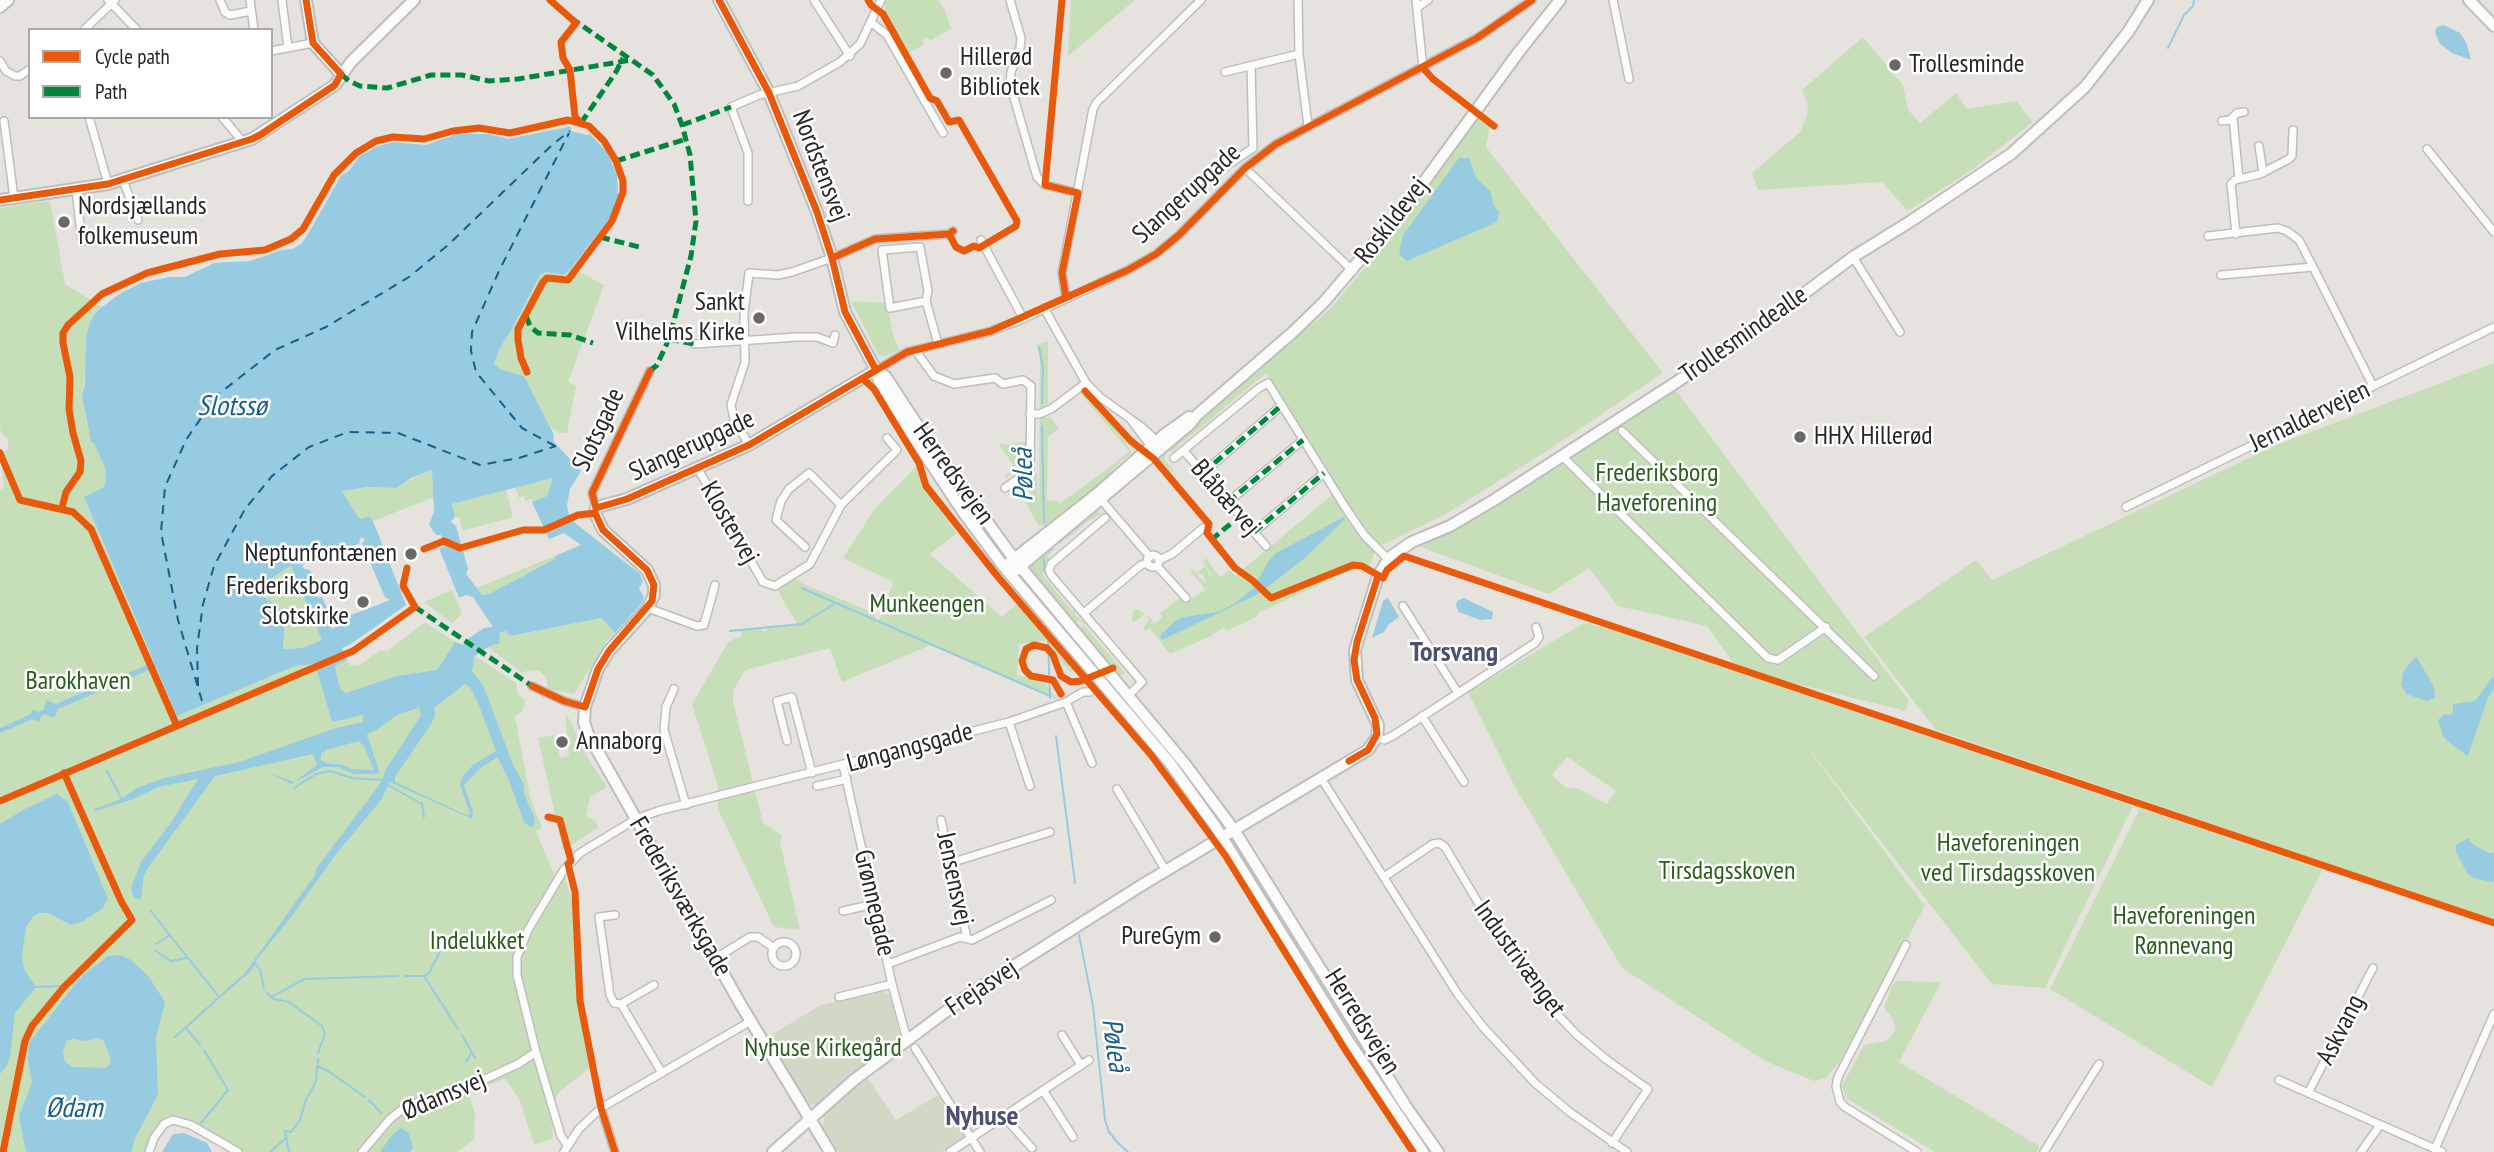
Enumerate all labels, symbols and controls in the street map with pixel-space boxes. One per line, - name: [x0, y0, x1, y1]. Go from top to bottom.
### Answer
- legend: [28, 28, 273, 119]
- place label: Hillerød Bibliotek: [960, 42, 1040, 104]
- text: Cycle path: [95, 43, 170, 70]
- place label: Trollesminde: [1909, 49, 2024, 81]
- marker: Trollesminde: [1887, 57, 1903, 73]
- marker: Hillerød Bibliotek: [938, 65, 954, 81]
- text: Path: [95, 78, 127, 105]
- street label: Nordstensvej: [785, 106, 855, 226]
- street label: Slangerupgade: [1127, 137, 1247, 251]
- street label: Roskildevej: [1349, 172, 1435, 270]
- place label: Nordsjællands folkemuseum: [78, 191, 207, 252]
- marker: Nordsjællands folkemuseum: [56, 214, 72, 230]
- street label: Trollesmindealle: [1674, 280, 1814, 390]
- place label: Sankt Vilhelms Kirke: [616, 287, 745, 348]
- marker: Sankt Vilhelms Kirke: [751, 310, 767, 326]
- street label: Jernaldervejen: [2245, 375, 2375, 459]
- street label: Slotsgade: [566, 384, 632, 476]
- water label: Slotssø: [197, 390, 267, 424]
- street label: Slangerupgade: [625, 403, 759, 489]
- street label: Herredsvejen: [906, 417, 1000, 531]
- place label: HHX Hillerød: [1814, 421, 1933, 453]
- marker: HHX Hillerød: [1792, 429, 1808, 445]
- water label: Pøleå: [1007, 448, 1041, 502]
- street label: Blåbærvej: [1184, 454, 1266, 542]
- park label: Frederiksborg Haveforening: [1595, 458, 1719, 520]
- street label: Klostervej: [693, 476, 765, 570]
- place label: Neptunfontænen: [245, 538, 397, 570]
- marker: Neptunfontænen: [403, 546, 419, 562]
- place label: Frederiksborg Slotskirke: [226, 571, 349, 632]
- park label: Munkeengen: [869, 589, 985, 621]
- marker: Frederiksborg Slotskirke: [355, 594, 371, 610]
- district label: Torsvang: [1410, 636, 1498, 670]
- park label: Barokhaven: [25, 666, 131, 698]
- street label: Løngangsgade: [844, 716, 976, 780]
- place label: Annaborg: [576, 726, 662, 758]
- marker: Annaborg: [554, 734, 570, 750]
- street label: Frederiksværksgade: [622, 812, 738, 982]
- park label: Haveforeningen ved Tirsdagsskoven: [1921, 828, 2095, 890]
- street label: Jensensvej: [929, 830, 979, 928]
- street label: Grønnegade: [847, 847, 901, 959]
- park label: Tirsdagsskoven: [1659, 856, 1795, 888]
- street label: Industrivænget: [1466, 895, 1572, 1023]
- park label: Haveforeningen Rønnevang: [2113, 901, 2255, 962]
- place label: PureGym: [1121, 921, 1201, 953]
- park label: Indelukket: [430, 926, 524, 958]
- marker: PureGym: [1207, 929, 1223, 945]
- street label: Frejasvej: [940, 953, 1024, 1023]
- street label: Herredsvejen: [1317, 964, 1407, 1080]
- street label: Askvang: [2310, 990, 2372, 1070]
- water label: Pøleå: [1094, 1016, 1134, 1074]
- park label: Nyhuse Kirkegård: [744, 1033, 902, 1065]
- street label: Ødamsvej: [397, 1064, 491, 1128]
- water label: Ødam: [46, 1092, 102, 1126]
- district label: Nyhuse: [945, 1100, 1019, 1134]

